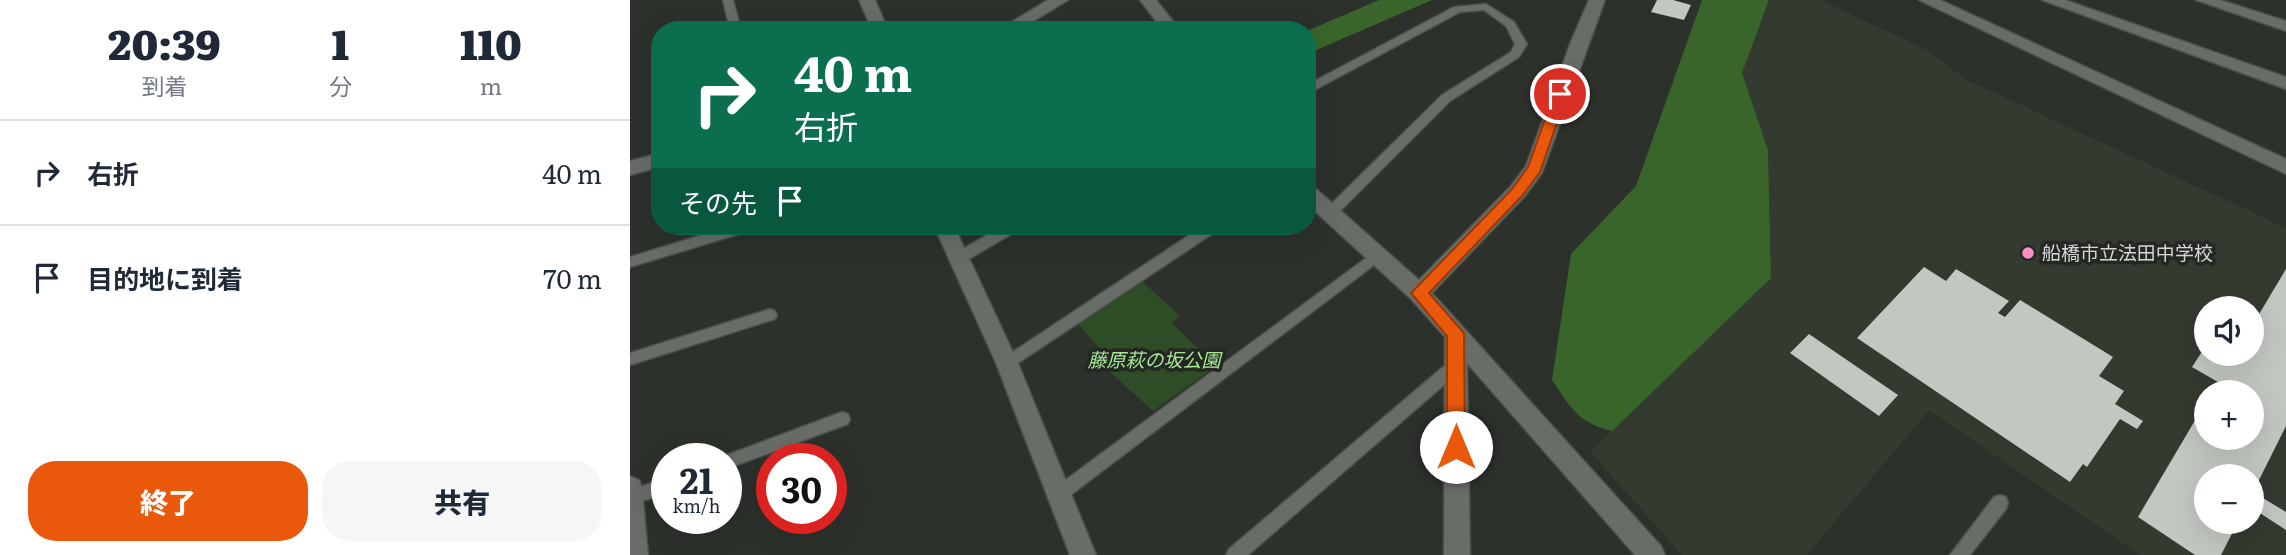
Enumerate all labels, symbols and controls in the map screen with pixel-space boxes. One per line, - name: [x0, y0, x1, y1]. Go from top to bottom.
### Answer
- text: 20:39: [108, 11, 221, 73]
- text: 1: [332, 11, 349, 73]
- text: 110: [460, 11, 522, 73]
- text: 40 m: [794, 34, 912, 107]
- icon: right: [679, 49, 770, 140]
- pin: [1530, 64, 1590, 124]
- text: 到着: [141, 68, 187, 102]
- text: 分: [329, 68, 352, 102]
- text: m: [480, 68, 502, 102]
- icon: arrive: [1541, 75, 1579, 113]
- text: 右折: [794, 101, 858, 149]
- text: 右折: [87, 153, 139, 192]
- text: 40 m: [542, 153, 602, 192]
- icon: right: [28, 154, 66, 192]
- text: その先: [679, 182, 757, 221]
- icon: arrive: [771, 182, 809, 220]
- place label: 船橋市立法田中学校: [2042, 238, 2213, 266]
- marker: 船橋市立法田中学校: [2020, 245, 2036, 261]
- text: 目的地に到着: [87, 258, 243, 297]
- text: 70 m: [543, 258, 602, 297]
- icon: arrive: [28, 259, 66, 297]
- map controls: [2194, 296, 2264, 534]
- button: sound: [2194, 296, 2264, 366]
- park label: 藤原萩の坂公園: [1087, 345, 1223, 373]
- button: +: [2194, 380, 2264, 450]
- position arrow: [1419, 410, 1493, 484]
- speed limit sign: 30: [756, 443, 847, 534]
- text: 21: [680, 453, 713, 505]
- button: 終了: [28, 461, 308, 541]
- button: 共有: [322, 461, 602, 541]
- button: −: [2194, 464, 2264, 534]
- text: km/h: [673, 492, 720, 519]

